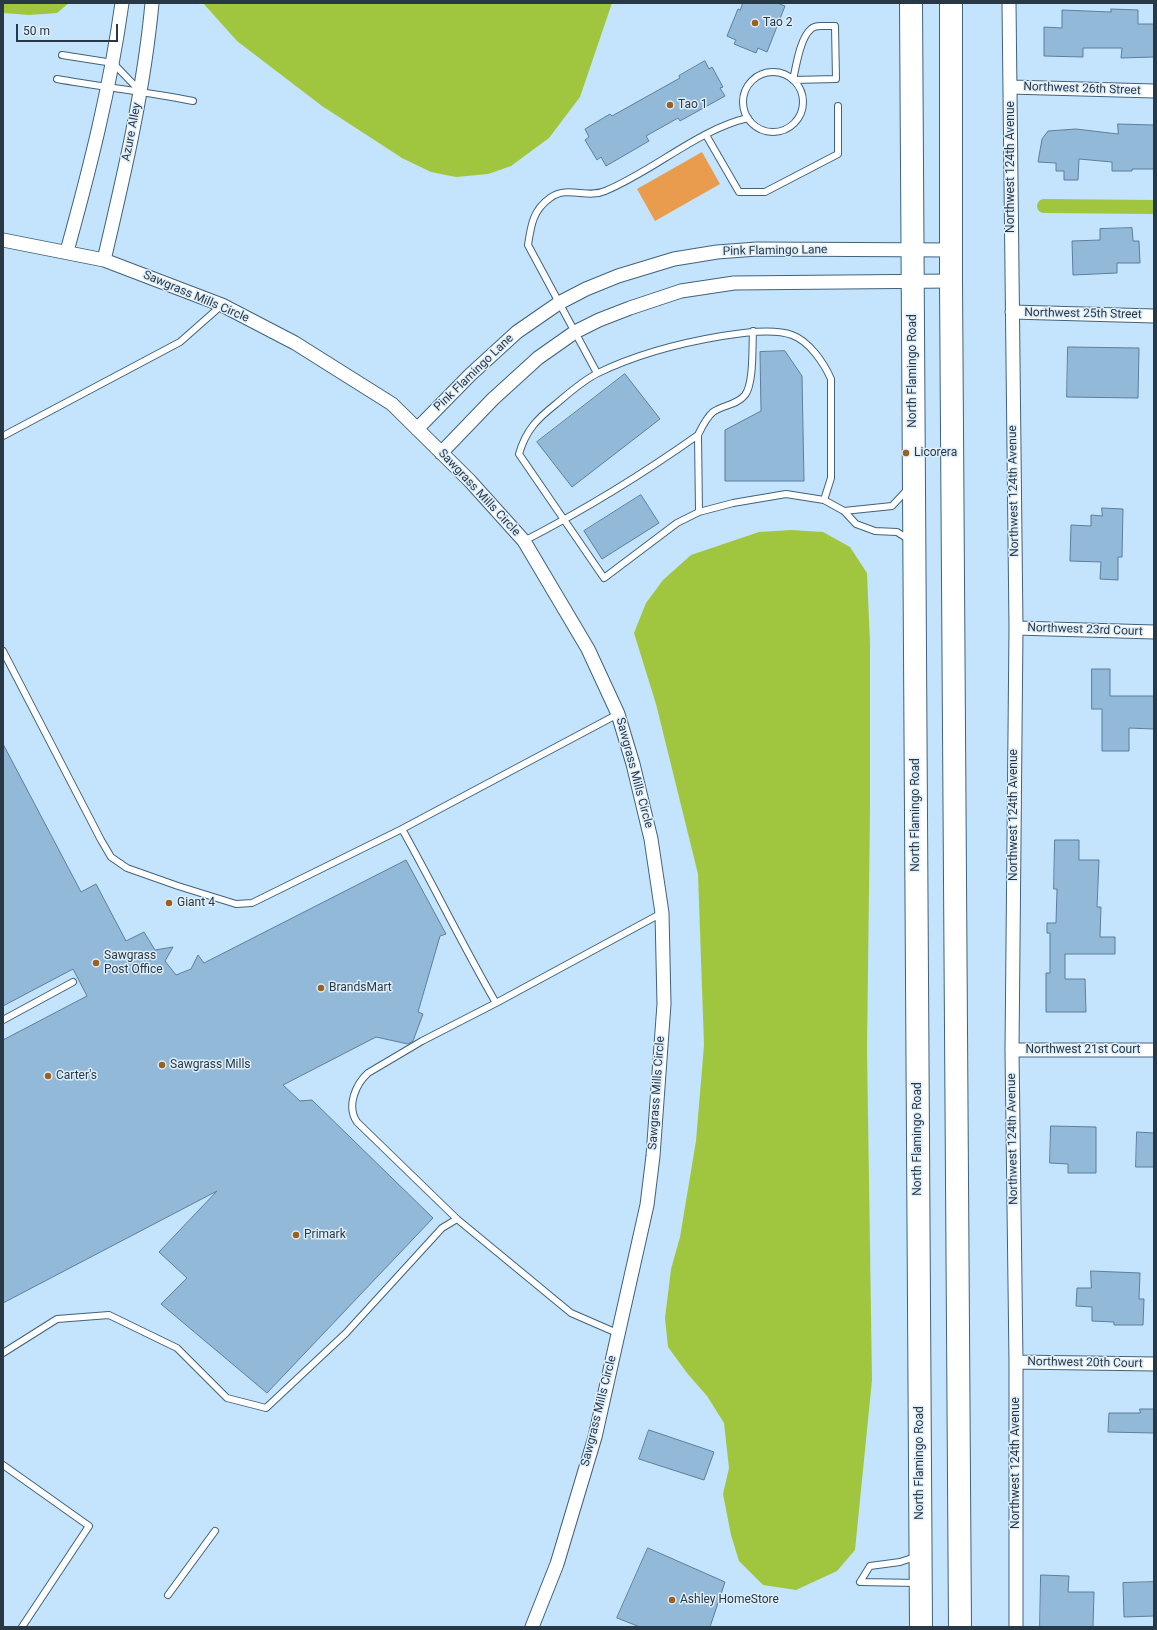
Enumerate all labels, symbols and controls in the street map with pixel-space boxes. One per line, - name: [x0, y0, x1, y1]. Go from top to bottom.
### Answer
- scale bar: [18, 16, 120, 42]
- place label: Tao 2: [763, 16, 793, 30]
- marker: Tao 2: [750, 18, 760, 28]
- text: 50 m: [23, 24, 50, 38]
- street label: Northwest 26th Street: [1023, 80, 1141, 98]
- place label: Tao 1: [678, 98, 708, 112]
- marker: Tao 1: [665, 100, 675, 110]
- street label: Azure Alley: [119, 101, 145, 163]
- street label: Northwest 124th Avenue: [1004, 101, 1018, 233]
- street label: Pink Flamingo Lane: [722, 243, 828, 259]
- street label: Sawgrass Mills Circle: [141, 268, 251, 326]
- street label: Northwest 25th Street: [1024, 306, 1142, 322]
- street label: North Flamingo Road: [906, 314, 920, 428]
- street label: Pink Flamingo Lane: [431, 331, 517, 415]
- street label: Northwest 124th Avenue: [1006, 425, 1022, 557]
- street label: Sawgrass Mills Circle: [435, 446, 523, 540]
- place label: Licorera: [914, 446, 957, 460]
- marker: Licorera: [901, 448, 911, 458]
- street label: Northwest 23rd Court: [1027, 621, 1143, 639]
- street label: Sawgrass Mills Circle: [612, 716, 656, 830]
- street label: Northwest 124th Avenue: [1007, 749, 1021, 881]
- street label: North Flamingo Road: [909, 758, 923, 872]
- place label: Giant 4: [177, 896, 215, 910]
- marker: Giant 4: [164, 898, 174, 908]
- place label: Sawgrass Post Office: [104, 949, 163, 977]
- marker: Sawgrass Post Office: [91, 958, 101, 968]
- place label: BrandsMart: [329, 981, 392, 995]
- marker: BrandsMart: [316, 983, 326, 993]
- street label: Sawgrass Mills Circle: [646, 1036, 668, 1150]
- street label: Northwest 21st Court: [1026, 1043, 1140, 1057]
- place label: Sawgrass Mills: [170, 1058, 251, 1072]
- marker: Sawgrass Mills: [157, 1060, 167, 1070]
- place label: Carter's: [56, 1069, 97, 1083]
- marker: Carter's: [43, 1071, 53, 1081]
- street label: Northwest 124th Avenue: [1005, 1073, 1021, 1205]
- street label: North Flamingo Road: [911, 1082, 925, 1196]
- place label: Primark: [304, 1228, 346, 1242]
- marker: Primark: [291, 1230, 301, 1240]
- street label: Sawgrass Mills Circle: [578, 1354, 620, 1468]
- street label: Northwest 20th Court: [1027, 1355, 1143, 1371]
- street label: Northwest 124th Avenue: [1009, 1397, 1023, 1529]
- street label: North Flamingo Road: [913, 1406, 927, 1520]
- place label: Ashley HomeStore: [680, 1593, 779, 1607]
- marker: Ashley HomeStore: [667, 1595, 677, 1605]

